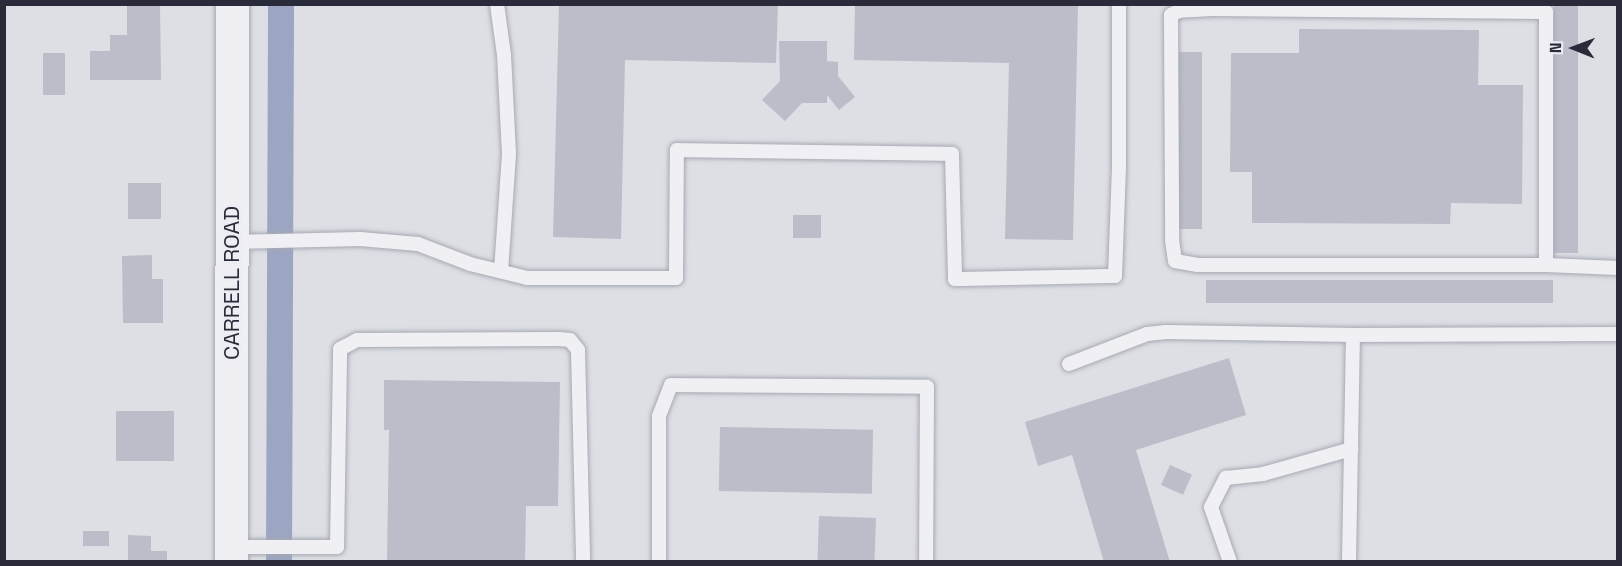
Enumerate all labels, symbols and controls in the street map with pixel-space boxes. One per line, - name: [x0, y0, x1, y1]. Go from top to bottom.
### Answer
- north arrow: [1544, 18, 1604, 78]
- text: N: [1545, 42, 1566, 53]
- street label: CARRELL ROAD: [219, 206, 245, 360]

